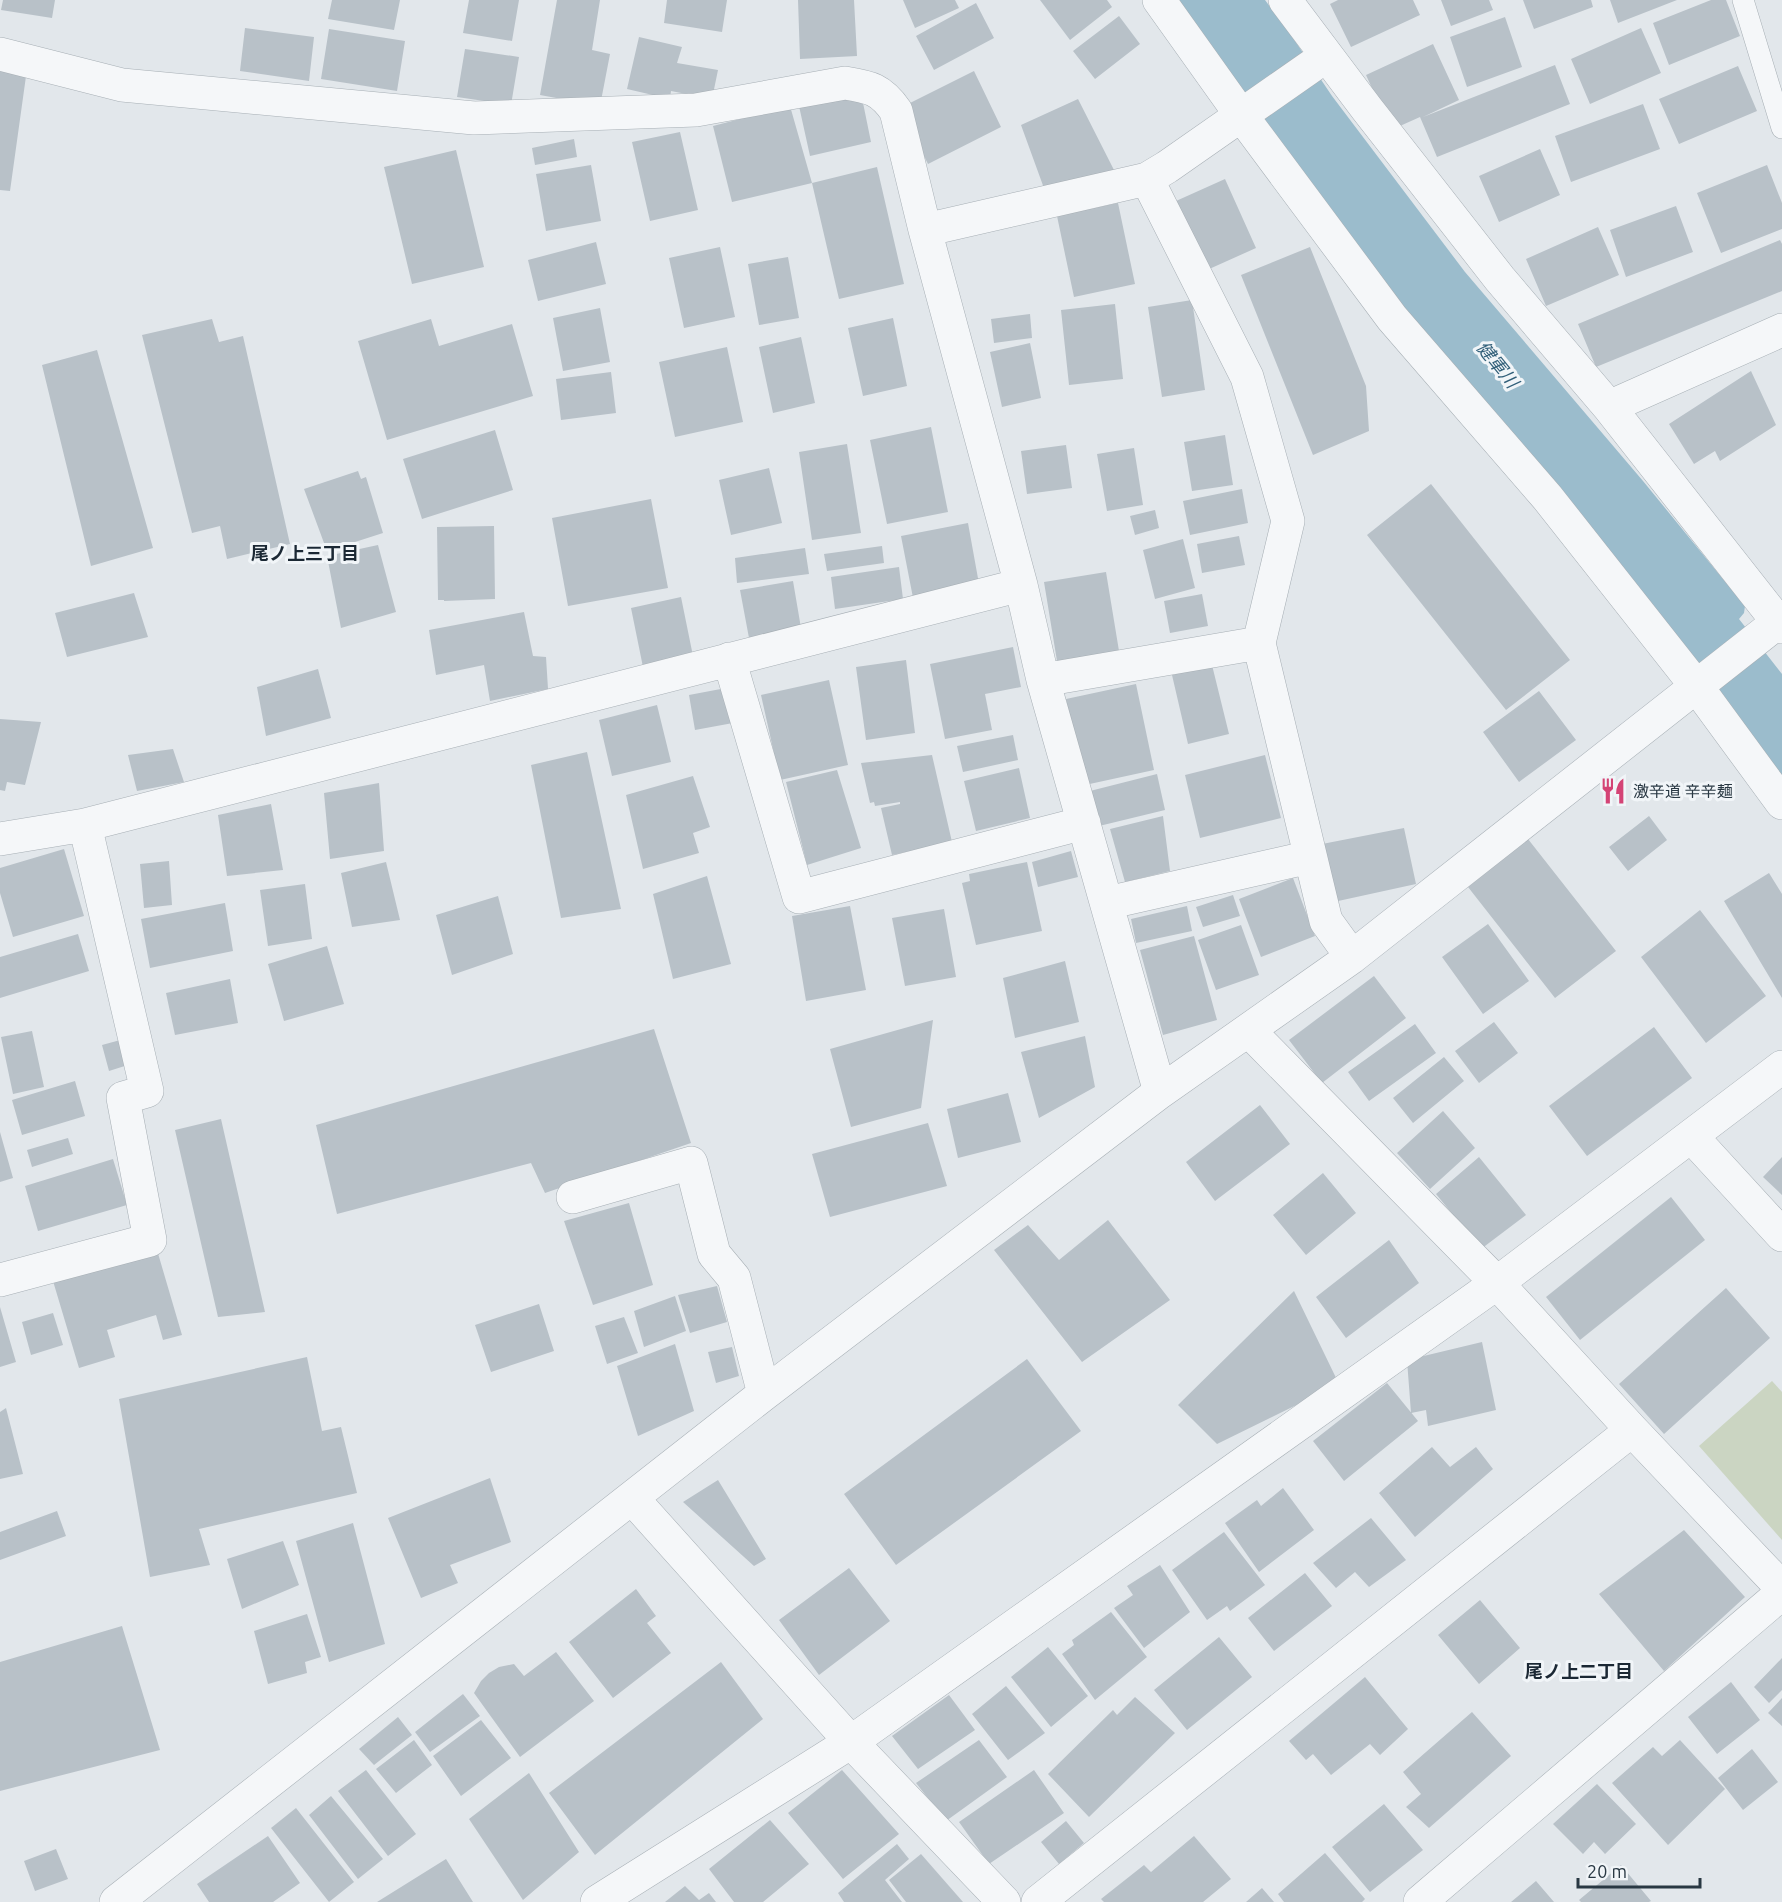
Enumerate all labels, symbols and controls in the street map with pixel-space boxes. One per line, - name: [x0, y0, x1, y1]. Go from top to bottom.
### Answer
- water label: 健軍川: [1473, 337, 1524, 393]
- district label: 尾ノ上三丁目: [251, 543, 359, 563]
- restaurant icon: 激辛道 辛辛麺: [1598, 776, 1628, 806]
- place label: 激辛道 辛辛麺: [1633, 782, 1733, 800]
- district label: 尾ノ上二丁目: [1525, 1661, 1633, 1681]
- scale bar: [1578, 1851, 1700, 1889]
- text: 20 m: [1587, 1861, 1627, 1881]

